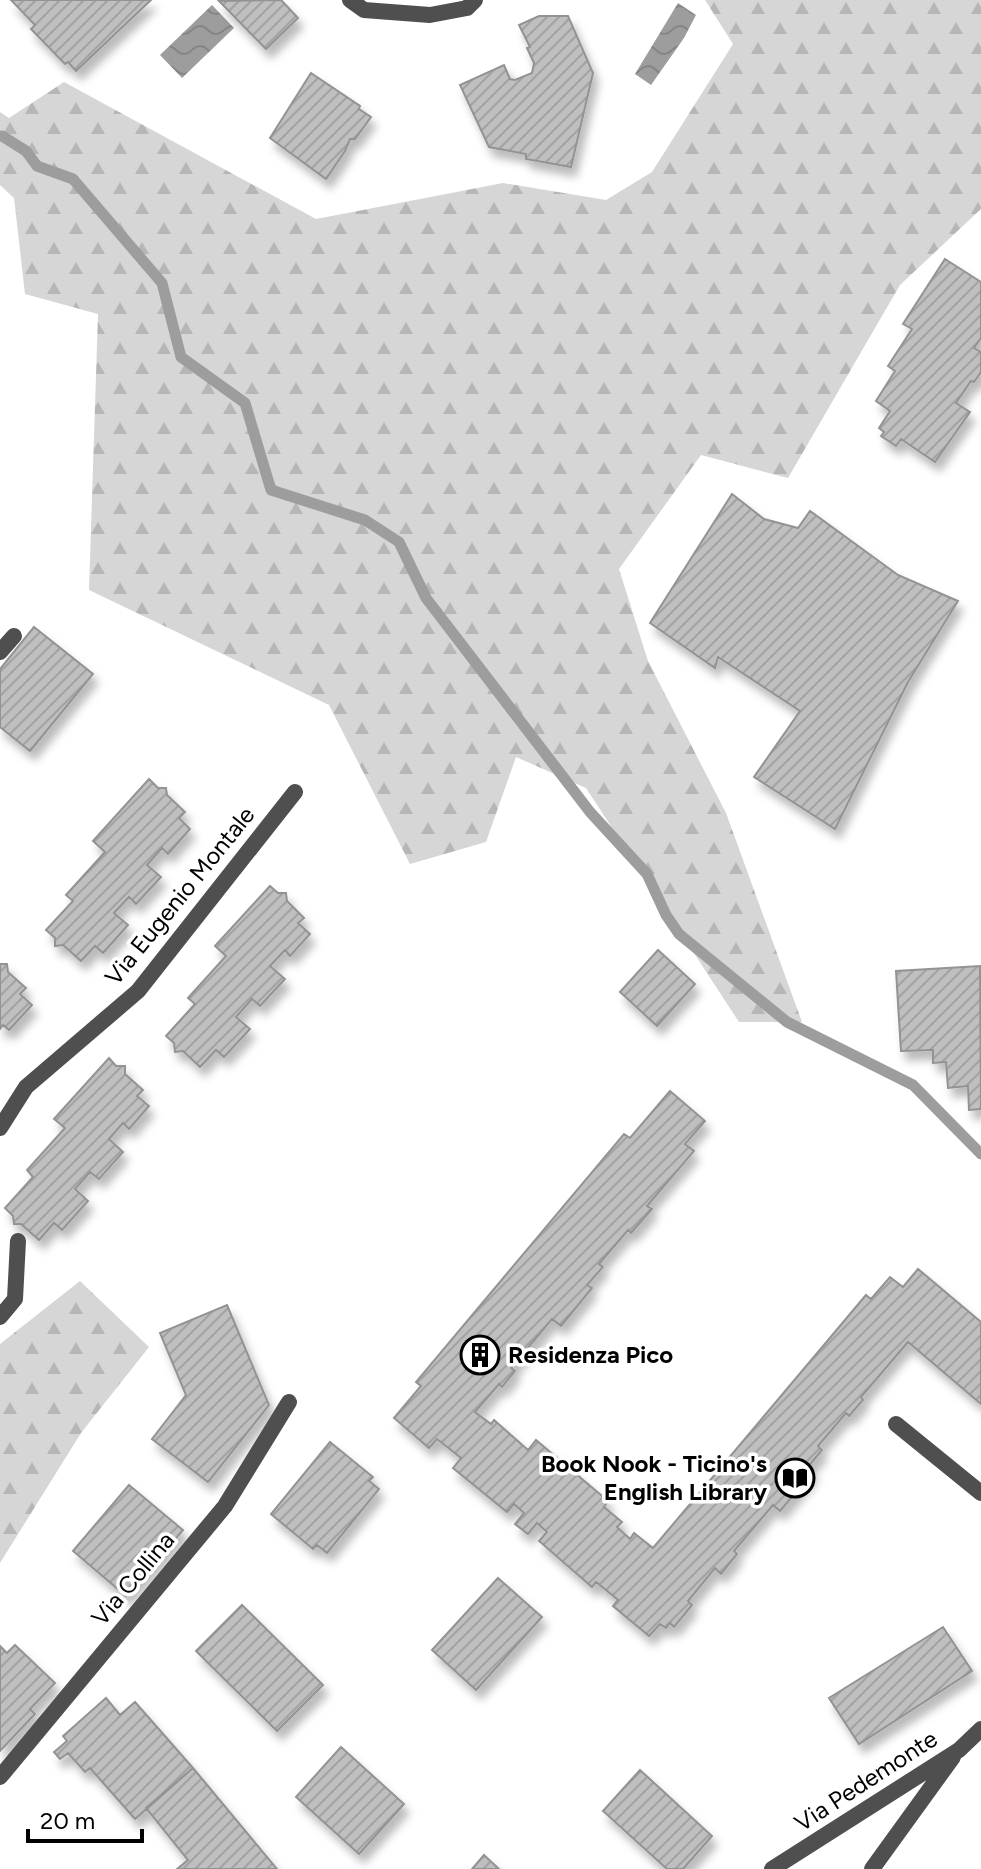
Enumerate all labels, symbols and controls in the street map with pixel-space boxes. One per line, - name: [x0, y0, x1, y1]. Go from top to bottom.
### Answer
- street label: Via Eugenio Montale: [99, 801, 260, 991]
- building icon: Residenza Pico: [459, 1334, 501, 1376]
- place label: Residenza Pico: [508, 1340, 673, 1369]
- place label: Book Nook - Ticino's English Library: [541, 1449, 767, 1506]
- library icon: Book Nook - Ticino's English Library: [774, 1457, 816, 1499]
- street label: Via Collina: [85, 1526, 180, 1631]
- street label: Via Pedemonte: [789, 1724, 942, 1837]
- scale bar: [28, 1793, 142, 1843]
- text: 20 m: [40, 1806, 95, 1835]

